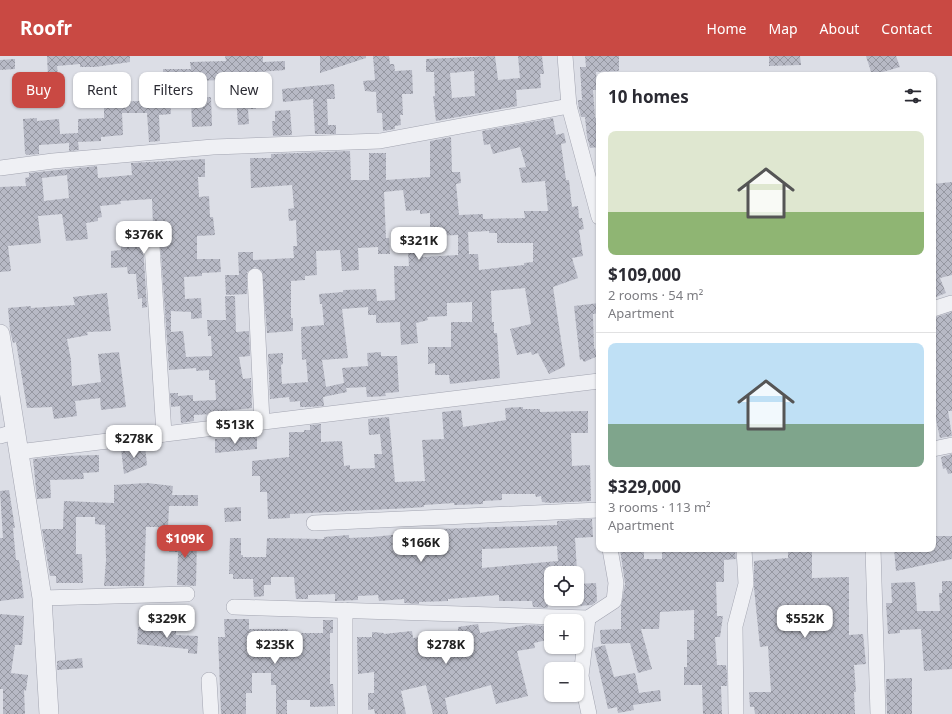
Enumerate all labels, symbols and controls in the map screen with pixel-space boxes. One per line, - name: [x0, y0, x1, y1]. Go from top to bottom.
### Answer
- text: Roofr: [20, 15, 72, 41]
- text: Home: [707, 19, 746, 38]
- text: Map: [768, 19, 798, 38]
- text: About: [820, 19, 859, 38]
- text: Contact: [881, 19, 932, 38]
- chip: Buy: [12, 72, 65, 108]
- chip: Rent: [73, 72, 131, 108]
- chip: Filters: [139, 72, 207, 108]
- chip: New: [215, 72, 272, 108]
- text: 10 homes: [608, 85, 689, 108]
- icon: filters: [902, 85, 924, 107]
- icon: home: [730, 157, 802, 229]
- pin: $376K: [116, 221, 172, 255]
- text: $376K: [125, 225, 163, 243]
- pin: $321K: [391, 227, 447, 261]
- text: $321K: [400, 231, 438, 249]
- text: $109,000: [608, 263, 681, 286]
- text: 2 rooms · 54 m²: [608, 286, 703, 304]
- text: Apartment: [608, 304, 674, 322]
- icon: home: [730, 369, 802, 441]
- pin: $513K: [207, 411, 263, 445]
- text: $513K: [216, 415, 254, 433]
- pin: $278K: [106, 425, 162, 459]
- text: $278K: [115, 429, 153, 447]
- text: $329,000: [608, 475, 681, 498]
- text: 3 rooms · 113 m²: [608, 498, 711, 516]
- text: Apartment: [608, 516, 674, 534]
- pin: $109K: [157, 525, 213, 559]
- text: $109K: [166, 529, 204, 547]
- pin: $166K: [393, 529, 449, 563]
- text: $166K: [402, 533, 440, 551]
- map controls: [544, 566, 584, 702]
- button: locate: [544, 566, 584, 606]
- pin: $329K: [139, 605, 195, 639]
- pin: $552K: [777, 605, 833, 639]
- text: $329K: [148, 609, 186, 627]
- text: $552K: [786, 609, 824, 627]
- button: +: [544, 614, 584, 654]
- pin: $235K: [247, 631, 303, 665]
- pin: $278K: [418, 631, 474, 665]
- text: $235K: [256, 635, 294, 653]
- text: $278K: [427, 635, 465, 653]
- button: −: [544, 662, 584, 702]

